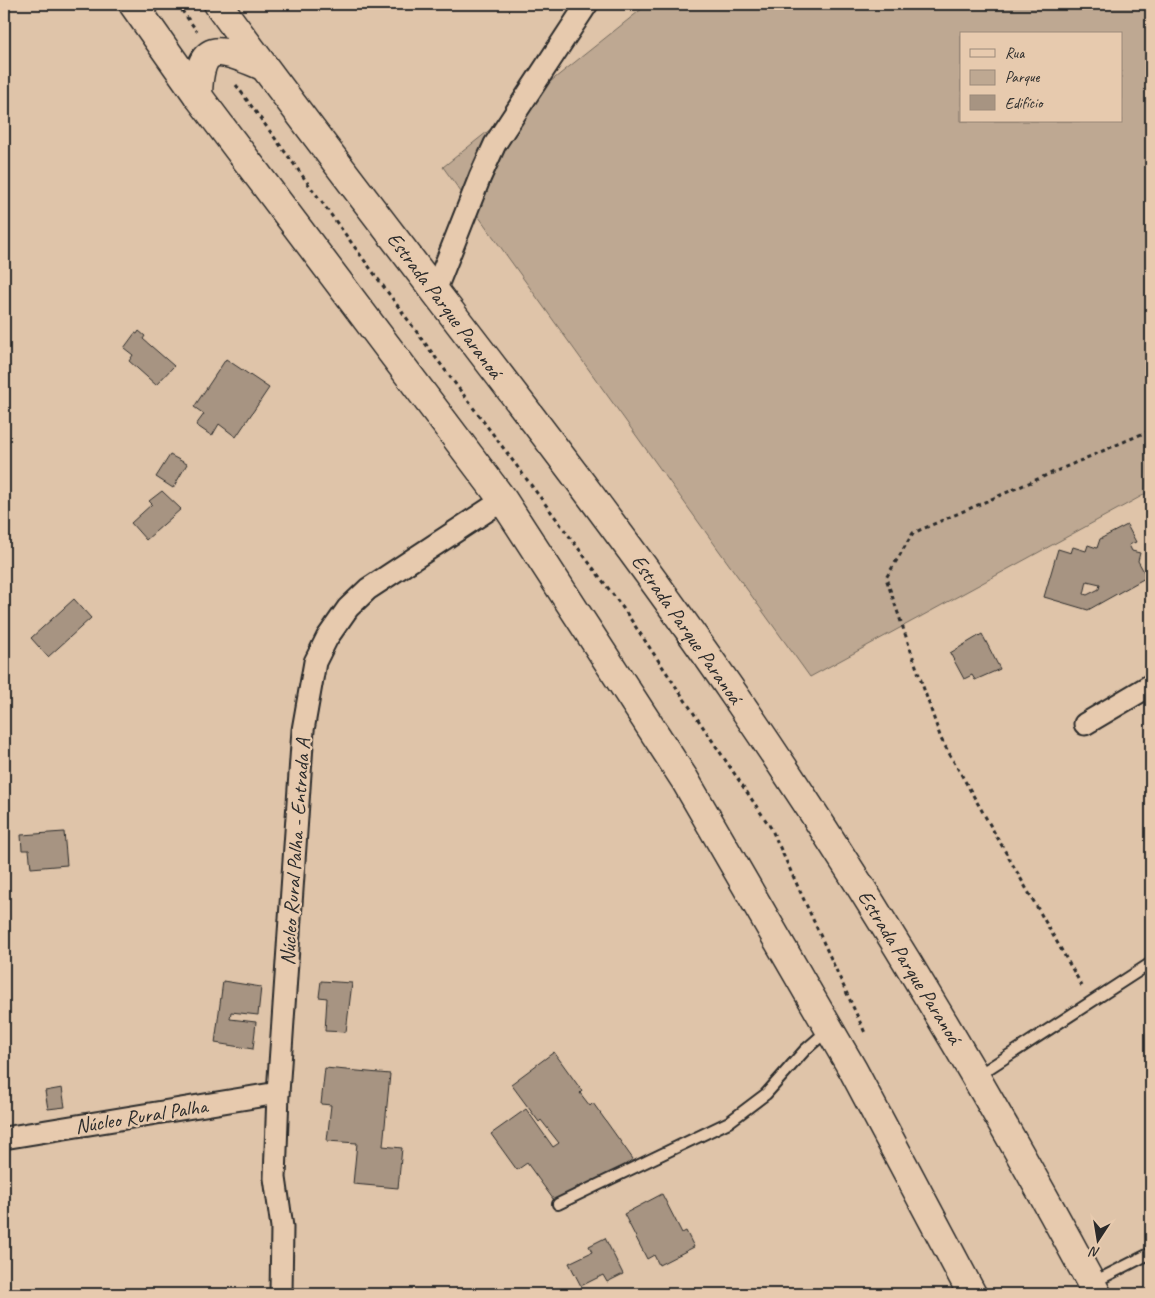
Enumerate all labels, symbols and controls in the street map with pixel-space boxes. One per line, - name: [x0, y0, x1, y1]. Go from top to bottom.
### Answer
- legend: [960, 32, 1122, 122]
- text: Rua: [1005, 44, 1025, 63]
- text: Parque: [1005, 68, 1041, 87]
- text: Edifício: [1005, 94, 1044, 113]
- street label: Estrada Parque Paranoá: [381, 227, 510, 385]
- street label: Estrada Parque Paranoá: [626, 549, 749, 710]
- street label: Núcleo Rural Palha - Entrada A: [274, 736, 316, 966]
- street label: Estrada Parque Paranoá: [852, 885, 969, 1050]
- street label: Núcleo Rural Palha: [73, 1092, 211, 1139]
- north arrow: [1072, 1216, 1122, 1266]
- text: N: [1087, 1243, 1101, 1261]

